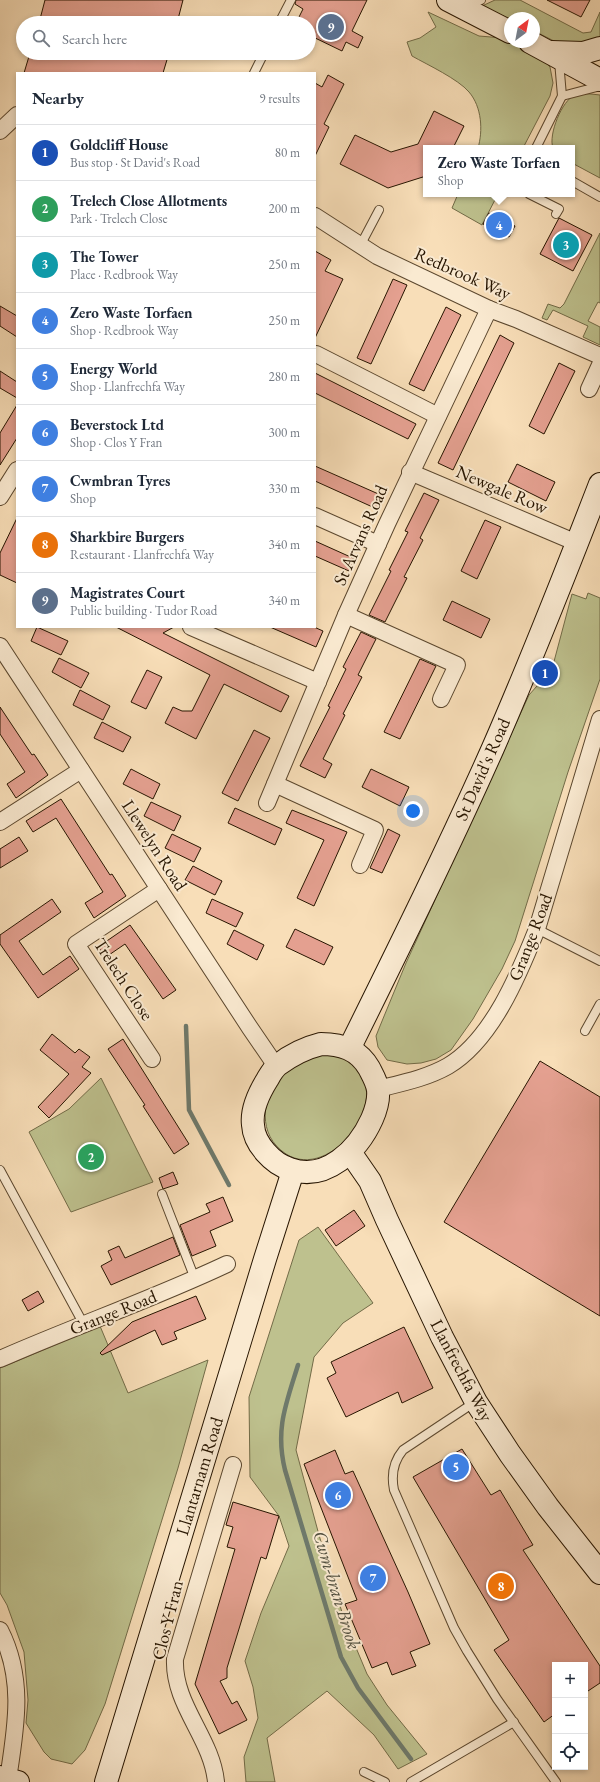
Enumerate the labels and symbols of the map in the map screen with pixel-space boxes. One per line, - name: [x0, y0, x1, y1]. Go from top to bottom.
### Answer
- pin: 9: [318, 12, 344, 42]
- north arrow: [504, 12, 540, 48]
- pin: 4: [486, 210, 512, 240]
- pin: 3: [553, 230, 579, 260]
- street label: Redbrook Way: [411, 241, 515, 305]
- street label: Newgale Row: [453, 459, 552, 519]
- street label: St Arvans Road: [328, 480, 393, 589]
- pin: 1: [532, 658, 558, 688]
- street label: St David's Road: [449, 713, 515, 824]
- street label: Llewelyn Road: [117, 795, 193, 896]
- your location: [403, 801, 423, 821]
- street label: Grange Road: [503, 889, 558, 984]
- street label: Trelech Close: [89, 934, 159, 1024]
- pin: 2: [78, 1142, 104, 1172]
- street label: Grange Road: [66, 1284, 161, 1340]
- street label: Llanfrechfa Way: [425, 1315, 499, 1425]
- street label: Llantarnam Road: [170, 1413, 228, 1538]
- pin: 5: [443, 1452, 469, 1482]
- pin: 6: [325, 1480, 351, 1510]
- water label: Cwm-bran Brook: [307, 1528, 367, 1653]
- pin: 7: [360, 1563, 386, 1593]
- pin: 8: [488, 1571, 514, 1601]
- street label: Clos Y Fran: [146, 1577, 188, 1662]

